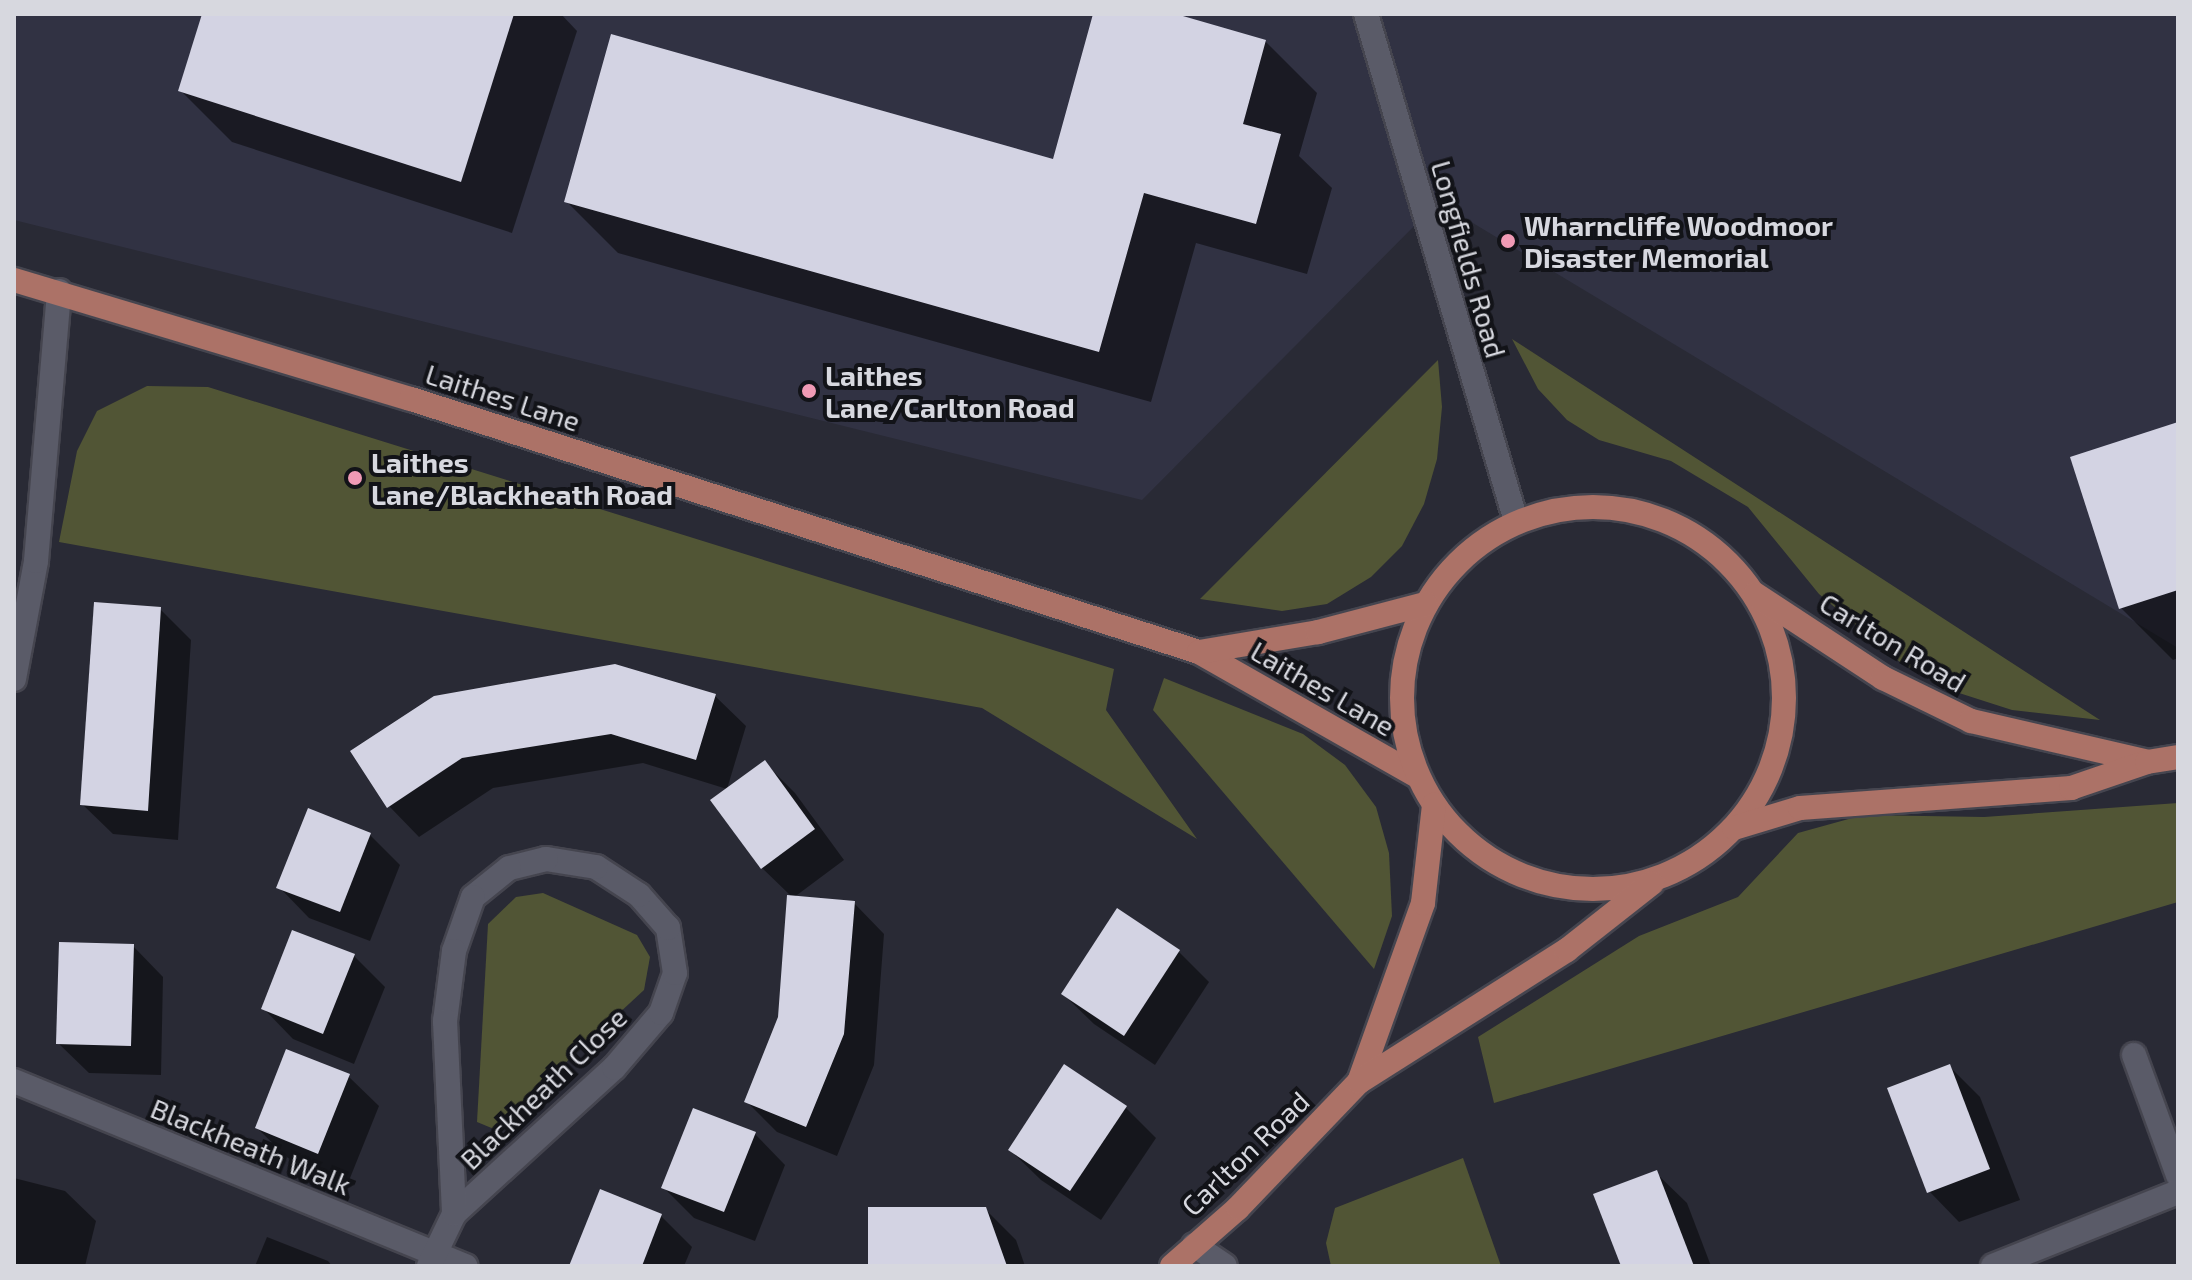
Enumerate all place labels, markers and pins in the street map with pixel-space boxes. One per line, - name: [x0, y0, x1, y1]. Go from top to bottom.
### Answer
- place label: Wharncliffe Woodmoor Disaster Memorial: [1524, 208, 1833, 274]
- marker: Wharncliffe Woodmoor Disaster Memorial: [1499, 232, 1517, 250]
- place label: Laithes Lane/Carlton Road: [825, 358, 1075, 424]
- marker: Laithes Lane/Carlton Road: [800, 382, 818, 400]
- place label: Laithes Lane/Blackheath Road: [371, 445, 673, 511]
- marker: Laithes Lane/Blackheath Road: [346, 469, 364, 487]

